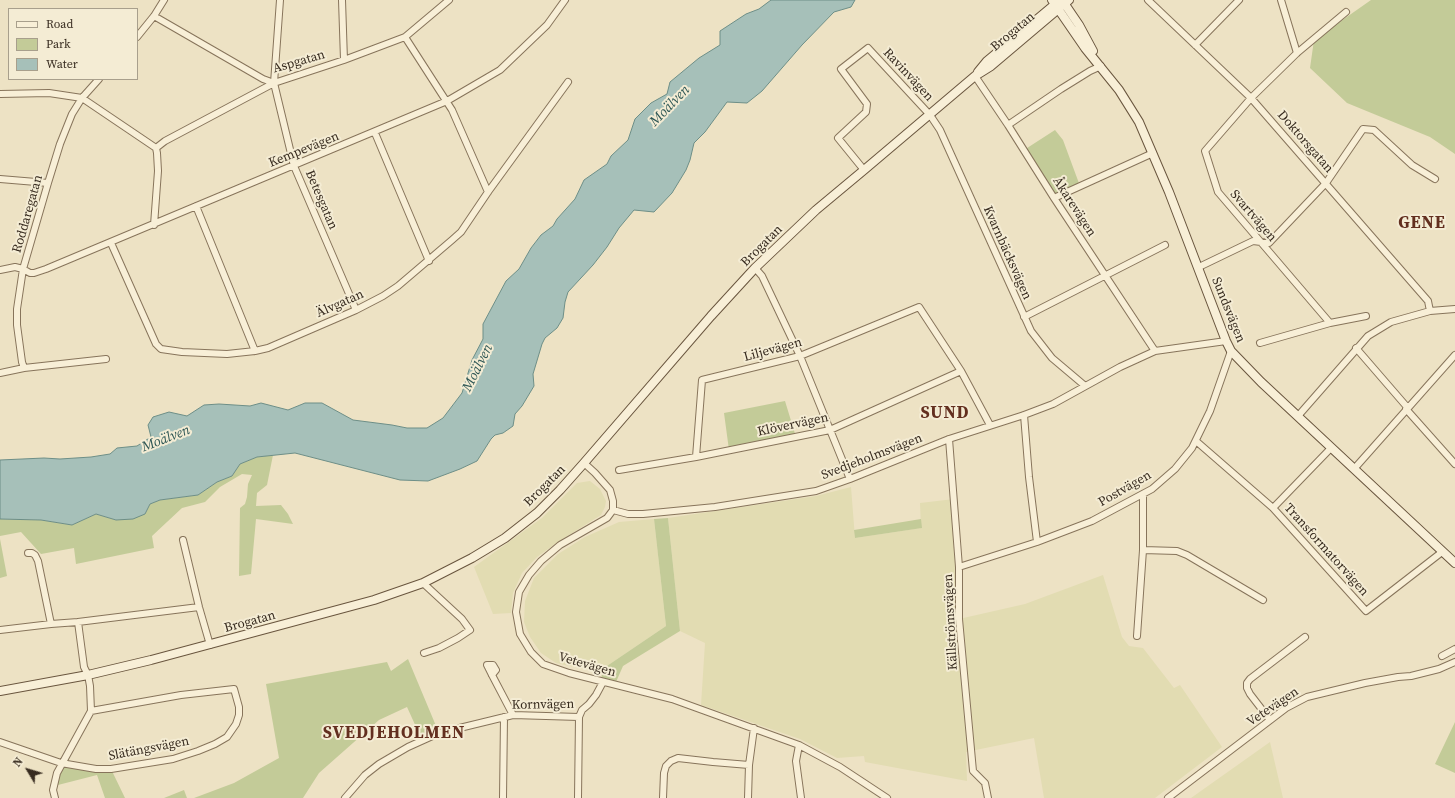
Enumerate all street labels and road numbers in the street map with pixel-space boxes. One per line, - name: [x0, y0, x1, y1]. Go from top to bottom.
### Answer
- street label: Brogatan: [988, 9, 1038, 55]
- street label: Ravinvägen: [880, 45, 936, 105]
- street label: Aspgatan: [271, 47, 327, 77]
- street label: Doktorsgatan: [1274, 108, 1336, 176]
- street label: Kempevägen: [266, 129, 342, 171]
- street label: Betesgatan: [302, 168, 340, 232]
- street label: Roddaregatan: [9, 173, 47, 255]
- street label: Åkarevägen: [1049, 174, 1099, 240]
- street label: Svartvägen: [1226, 187, 1280, 245]
- street label: Kvarnbäcksvägen: [979, 204, 1035, 302]
- street label: Brogatan: [738, 222, 786, 270]
- street label: Sundsvägen: [1208, 275, 1248, 345]
- street label: Älvgatan: [314, 287, 366, 321]
- street label: Liljevägen: [742, 335, 804, 365]
- street label: Klövervägen: [756, 410, 830, 440]
- street label: Svedjeholmsvägen: [819, 431, 925, 483]
- street label: Brogatan: [521, 462, 569, 510]
- street label: Postvägen: [1096, 468, 1154, 510]
- street label: Transformatorvägen: [1280, 501, 1372, 599]
- street label: Källströmsvägen: [941, 573, 961, 671]
- street label: Brogatan: [223, 608, 277, 636]
- street label: Vetevägen: [556, 649, 618, 681]
- street label: Vetevägen: [1244, 684, 1302, 730]
- street label: Kornvägen: [512, 697, 574, 713]
- street label: Slätängsvägen: [107, 734, 191, 764]

